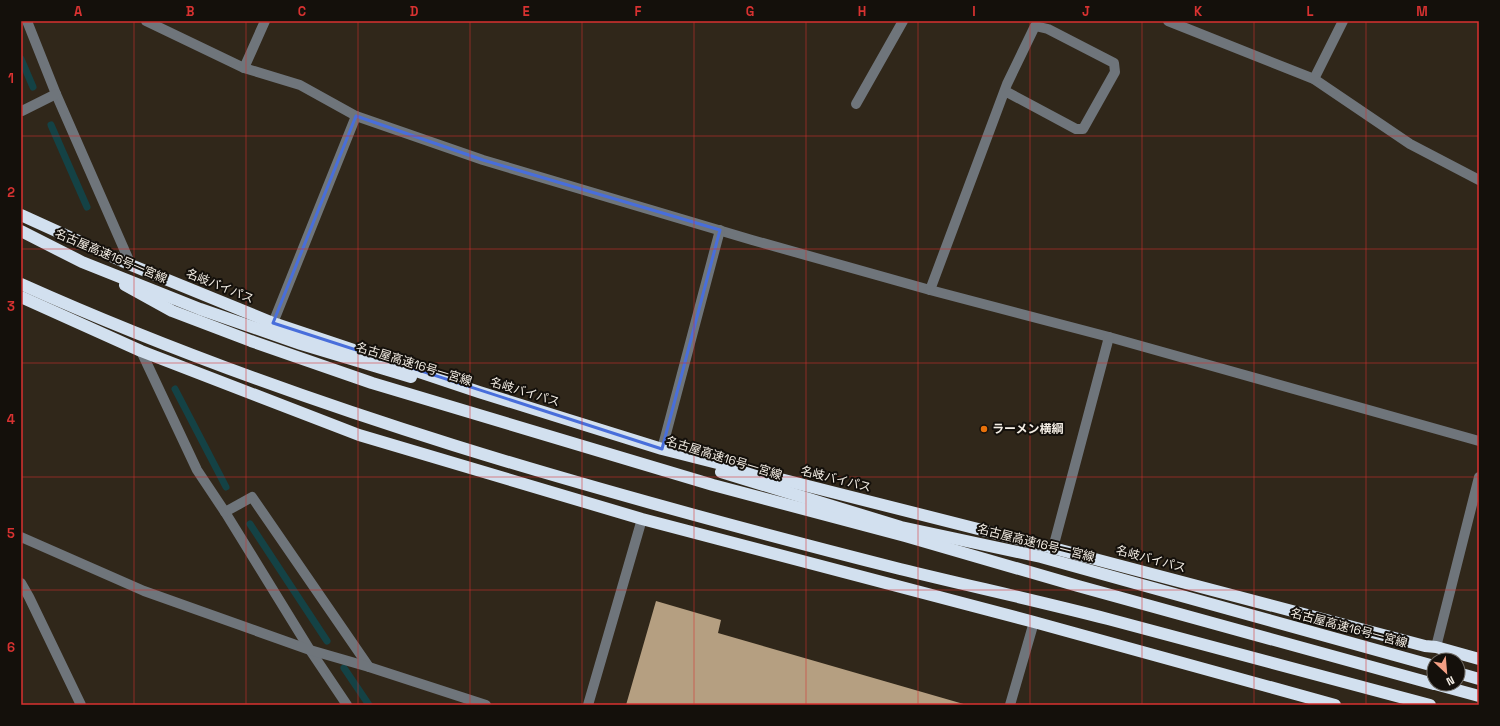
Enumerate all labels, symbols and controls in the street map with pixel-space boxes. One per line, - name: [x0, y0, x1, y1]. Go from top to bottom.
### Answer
- text: A: [74, 3, 83, 20]
- text: B: [186, 3, 195, 20]
- text: C: [298, 3, 306, 20]
- text: D: [410, 3, 419, 20]
- text: E: [522, 3, 530, 20]
- text: F: [635, 3, 642, 20]
- text: G: [746, 3, 754, 20]
- text: H: [858, 3, 866, 20]
- text: I: [972, 3, 976, 20]
- text: J: [1082, 3, 1090, 20]
- text: K: [1194, 3, 1203, 20]
- text: L: [1306, 3, 1314, 20]
- text: M: [1416, 3, 1428, 20]
- text: 1: [8, 70, 14, 87]
- text: 2: [7, 184, 15, 201]
- street label: 名古屋高速16号一宮線: [52, 225, 170, 287]
- street label: 名岐バイパス: [184, 265, 256, 307]
- text: 3: [7, 298, 15, 315]
- street label: 名古屋高速16号一宮線: [354, 339, 474, 389]
- street label: 名岐バイパス: [488, 374, 562, 410]
- text: 4: [7, 411, 15, 428]
- place label: ラーメン横綱: [992, 421, 1064, 437]
- marker: ラーメン横綱: [979, 424, 989, 434]
- street label: 名古屋高速16号一宮線: [664, 433, 784, 483]
- street label: 名岐バイパス: [799, 463, 873, 495]
- street label: 名古屋高速16号一宮線: [976, 521, 1096, 565]
- text: 5: [7, 525, 15, 542]
- street label: 名岐バイパス: [1114, 542, 1188, 576]
- street label: 名古屋高速16号一宮線: [1289, 605, 1409, 651]
- text: 6: [7, 639, 15, 656]
- north arrow: [1426, 652, 1466, 692]
- text: N: [1444, 673, 1457, 689]

